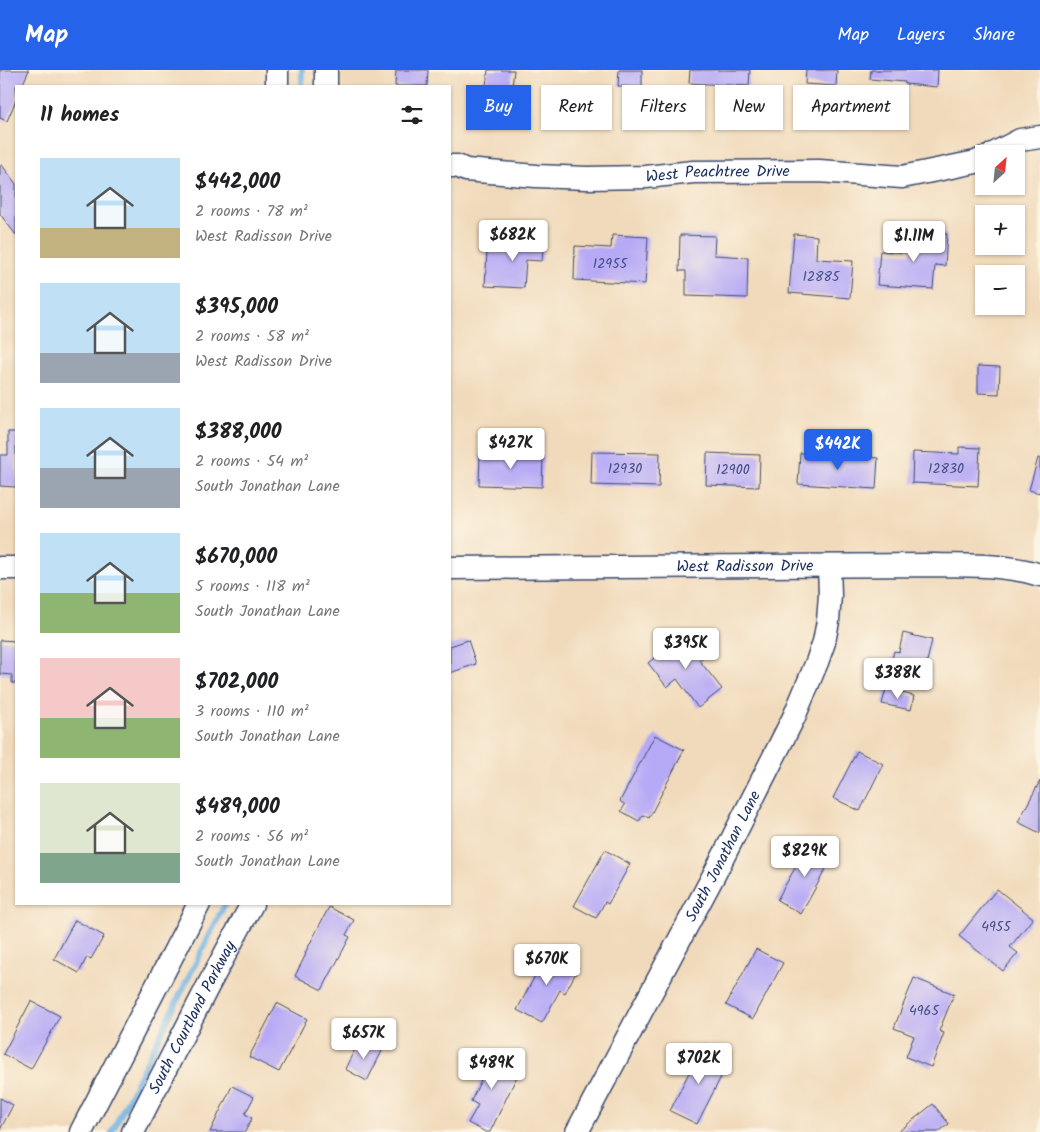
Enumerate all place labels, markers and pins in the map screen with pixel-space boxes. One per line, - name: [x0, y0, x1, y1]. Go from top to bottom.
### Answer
- pin: $682K: [478, 220, 548, 262]
- pin: $1.11M: [873, 220, 955, 263]
- pin: $427K: [476, 428, 546, 470]
- pin: $442K: [803, 428, 873, 471]
- pin: $395K: [651, 628, 721, 670]
- pin: $388K: [863, 658, 933, 700]
- pin: $829K: [770, 836, 840, 878]
- pin: $670K: [512, 944, 582, 986]
- pin: $657K: [329, 1018, 399, 1060]
- pin: $702K: [664, 1042, 734, 1085]
- pin: $489K: [457, 1048, 527, 1090]

